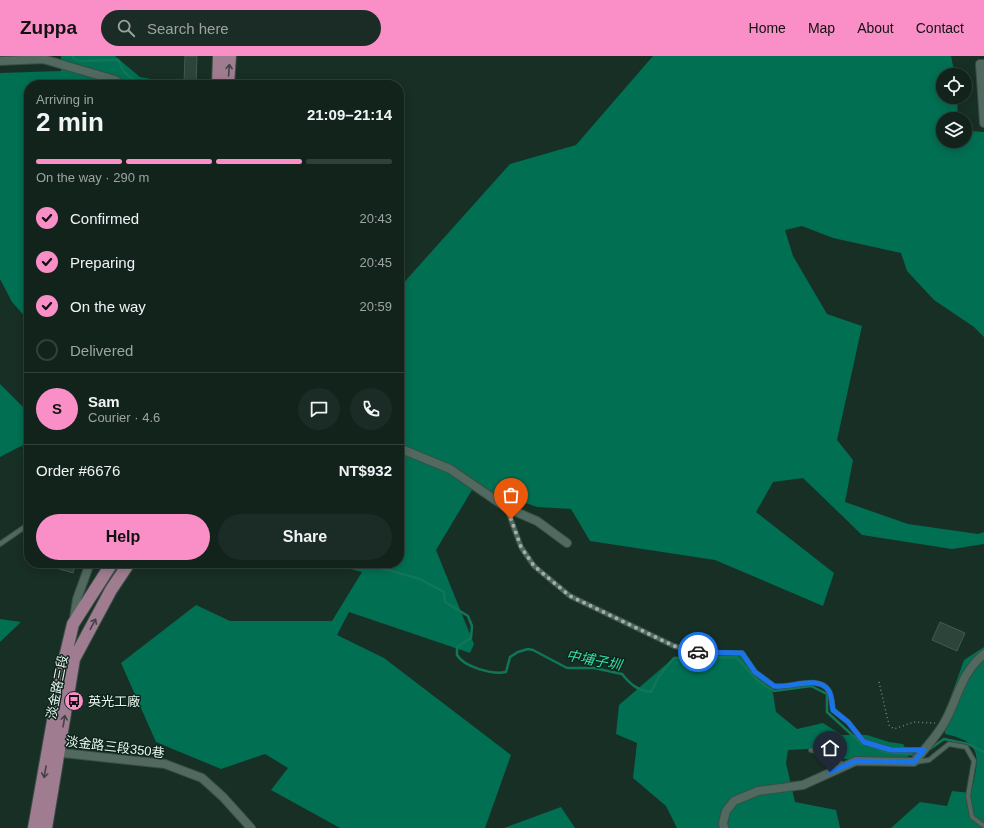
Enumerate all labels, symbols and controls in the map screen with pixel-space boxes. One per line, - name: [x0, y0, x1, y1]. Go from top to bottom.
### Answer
- search box: [101, 10, 381, 46]
- text: Zuppa: [20, 17, 77, 38]
- icon: search: [115, 17, 137, 39]
- text: Search here: [147, 20, 229, 37]
- text: Home: [749, 20, 786, 36]
- text: Map: [808, 20, 835, 36]
- text: About: [857, 20, 894, 36]
- text: Contact: [916, 20, 964, 36]
- one-way arrow: [225, 64, 232, 77]
- map controls: [936, 68, 972, 148]
- button: locate: [936, 68, 972, 104]
- text: Arriving in: [36, 92, 94, 107]
- text: 21:09–21:14: [307, 106, 392, 123]
- text: 2 min: [36, 107, 104, 137]
- button: layers: [936, 112, 972, 148]
- text: On the way · 290 m: [36, 170, 149, 185]
- icon: check: [36, 207, 58, 229]
- text: Confirmed: [70, 210, 139, 227]
- text: 20:43: [359, 211, 392, 226]
- icon: check: [36, 251, 58, 273]
- text: Preparing: [70, 254, 135, 271]
- text: 20:45: [359, 255, 392, 270]
- icon: check: [36, 295, 58, 317]
- text: On the way: [70, 298, 146, 315]
- text: 20:59: [359, 299, 392, 314]
- text: Delivered: [70, 342, 133, 359]
- button: chat: [298, 388, 340, 430]
- button: phone: [350, 388, 392, 430]
- text: Sam: [88, 393, 120, 410]
- text: S: [52, 400, 62, 417]
- text: Courier · 4.6: [88, 410, 160, 425]
- text: Order #6676: [36, 462, 120, 479]
- text: NT$932: [339, 462, 392, 479]
- pin: [494, 478, 528, 519]
- icon: bag: [500, 484, 522, 506]
- button: Help: [36, 514, 210, 560]
- button: Share: [218, 514, 392, 560]
- one-way arrow: [89, 618, 97, 630]
- courier: [678, 632, 718, 672]
- icon: car: [687, 641, 709, 663]
- water label: 中埔子圳: [565, 647, 625, 674]
- street label: 淡金路三段: [43, 654, 71, 720]
- bus stop icon: 英光工廠: [63, 690, 85, 712]
- place label: 英光工廠: [88, 694, 140, 709]
- one-way arrow: [60, 715, 68, 728]
- pin: [813, 731, 847, 772]
- street label: 淡金路三段350巷: [65, 733, 165, 761]
- icon: home: [819, 737, 841, 759]
- one-way arrow: [41, 765, 49, 778]

